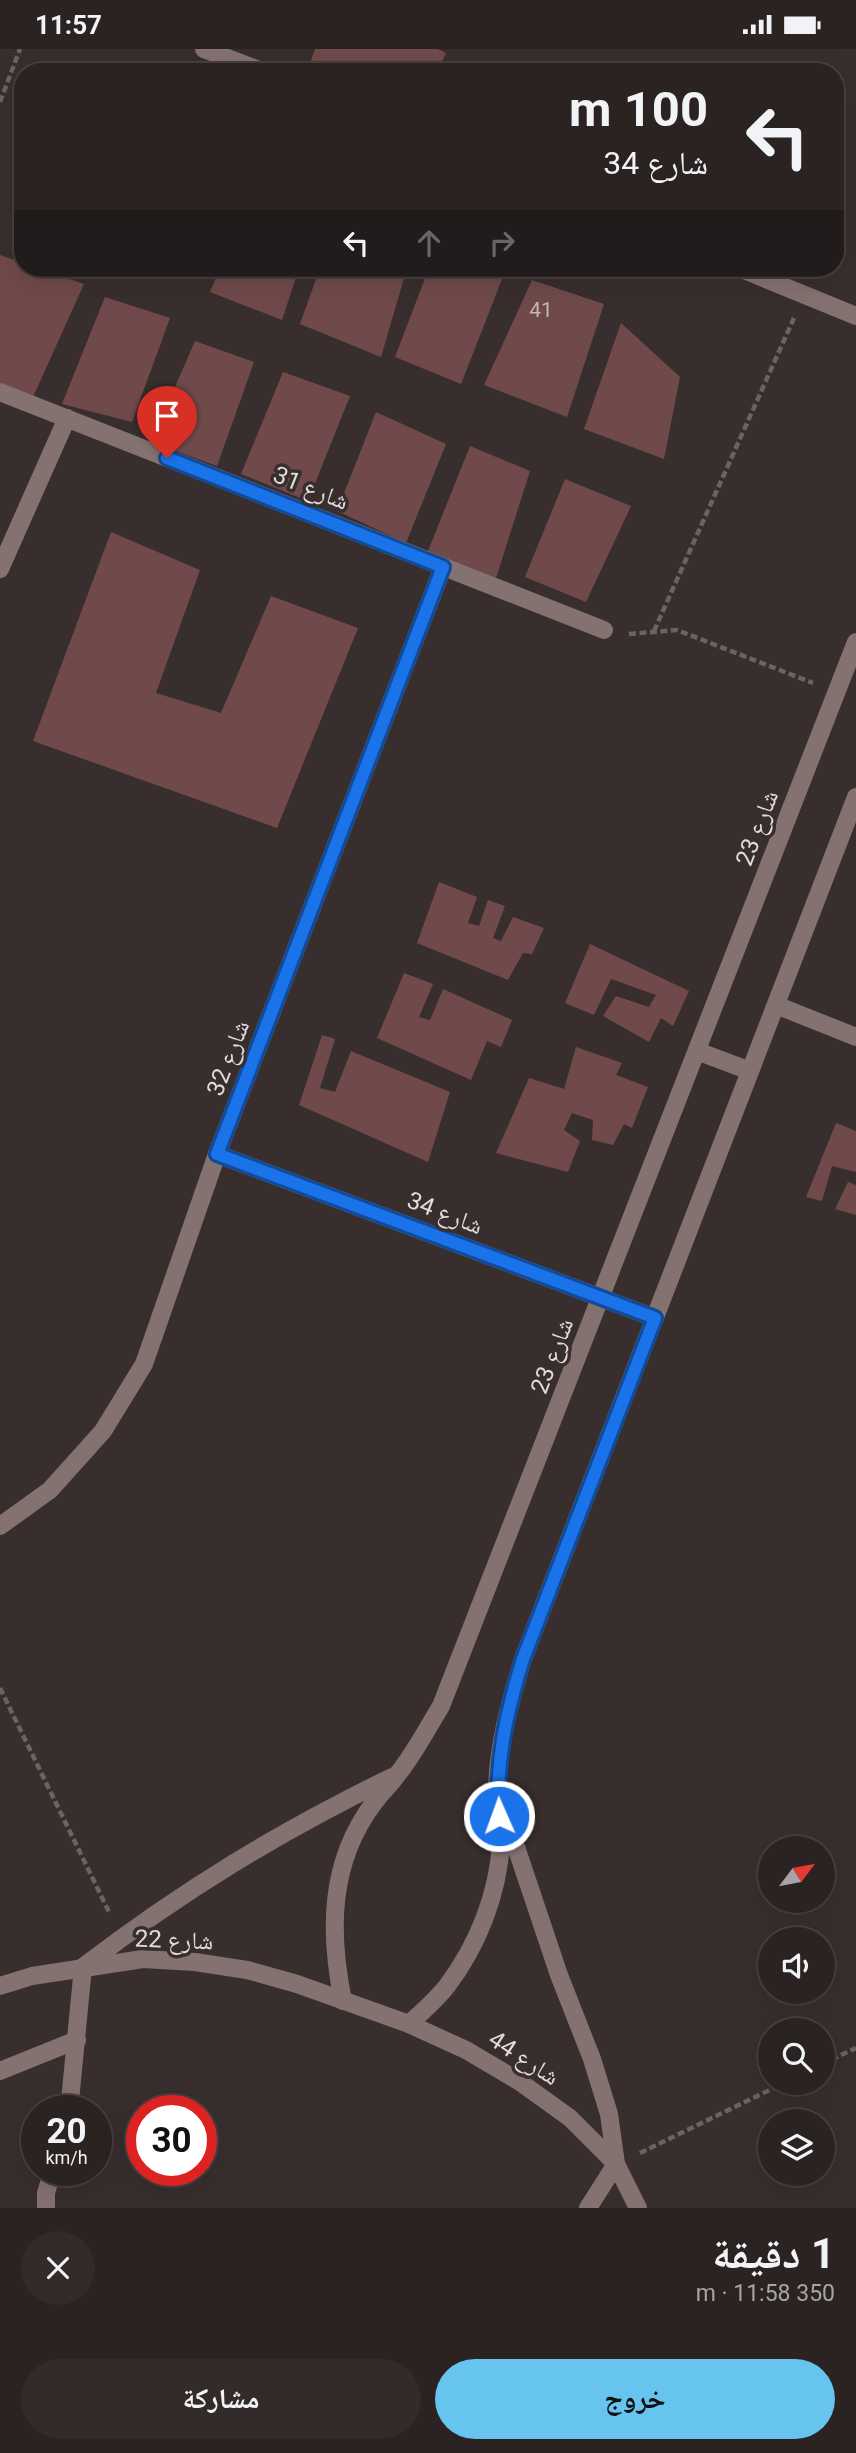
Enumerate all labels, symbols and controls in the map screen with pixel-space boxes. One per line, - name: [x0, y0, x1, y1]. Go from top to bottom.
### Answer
- text: 11:57: [35, 10, 102, 40]
- text: 100 m: [569, 81, 708, 138]
- icon: left: [732, 91, 823, 182]
- text: شارع 34: [603, 144, 708, 182]
- icon: left: [337, 224, 375, 262]
- icon: ahead: [410, 224, 448, 262]
- icon: right: [483, 224, 521, 262]
- house number: 41: [529, 298, 553, 322]
- pin: [137, 386, 197, 458]
- icon: arrive: [148, 397, 186, 435]
- street label: شارع 31: [269, 460, 353, 517]
- street label: شارع 23: [730, 786, 785, 870]
- street label: شارع 32: [201, 1016, 256, 1100]
- street label: شارع 34: [403, 1186, 487, 1241]
- street label: شارع 23: [525, 1314, 580, 1398]
- position arrow: [462, 1779, 536, 1853]
- north arrow: [758, 1836, 835, 1913]
- map controls: [758, 1836, 835, 2186]
- street label: شارع 22: [134, 1925, 214, 1956]
- button: sound: [758, 1927, 835, 2004]
- button: search: [758, 2018, 835, 2095]
- street label: شارع 44: [483, 2025, 565, 2092]
- speed limit sign: 30: [126, 2095, 217, 2186]
- button: layers: [758, 2109, 835, 2186]
- text: 20: [46, 2111, 87, 2152]
- text: km/h: [45, 2147, 88, 2168]
- text: 1 دقيقة: [712, 2229, 835, 2278]
- button: close: [21, 2231, 95, 2305]
- text: 350 m · 11:58: [696, 2280, 835, 2307]
- button: مشاركة: [21, 2359, 421, 2439]
- button: خروج: [435, 2359, 835, 2439]

